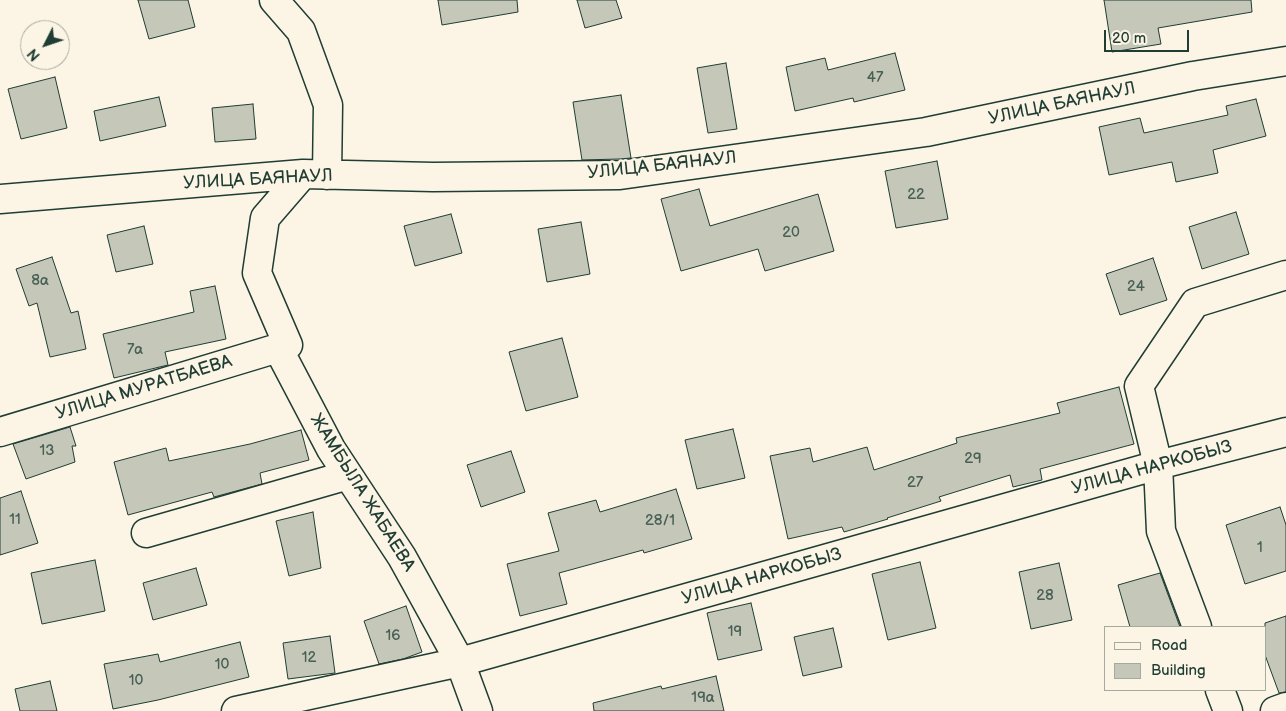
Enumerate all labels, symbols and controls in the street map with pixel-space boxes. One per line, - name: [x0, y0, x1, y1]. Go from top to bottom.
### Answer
- north arrow: [20, 20, 70, 70]
- scale bar: [1106, 20, 1191, 52]
- text: 20 m: [1112, 29, 1146, 48]
- text: N: [24, 45, 44, 64]
- house number: 47: [867, 69, 883, 87]
- street label: УЛИЦА БАЯНАУЛ: [987, 78, 1137, 130]
- street label: УЛИЦА БАЯНАУЛ: [587, 147, 737, 185]
- street label: УЛИЦА БАЯНАУЛ: [183, 165, 333, 195]
- house number: 22: [907, 186, 925, 204]
- house number: 20: [782, 224, 800, 242]
- house number: 8а: [31, 272, 49, 290]
- house number: 24: [1127, 278, 1145, 296]
- house number: 7а: [127, 341, 143, 359]
- street label: УЛИЦА МУРАТБАЕВА: [53, 351, 235, 425]
- street label: ЖАМБЫЛА ЖАБАЕВА: [305, 410, 419, 576]
- street label: УЛИЦА НАРКОБЫЗ: [1069, 436, 1235, 500]
- house number: 13: [39, 442, 55, 460]
- house number: 29: [964, 450, 982, 468]
- house number: 27: [907, 474, 923, 492]
- house number: 11: [9, 511, 21, 529]
- house number: 28/1: [645, 512, 675, 530]
- house number: 1: [1257, 539, 1263, 557]
- street label: УЛИЦА НАРКОБЫЗ: [680, 544, 844, 610]
- house number: 28: [1036, 587, 1054, 605]
- house number: 19: [728, 623, 742, 641]
- legend: [1104, 626, 1266, 691]
- house number: 16: [386, 627, 400, 645]
- text: Road: [1151, 636, 1187, 655]
- house number: 12: [302, 649, 316, 667]
- house number: 10: [215, 656, 229, 674]
- text: Building: [1151, 661, 1206, 680]
- house number: 10: [129, 672, 143, 690]
- house number: 19а: [691, 689, 715, 707]

